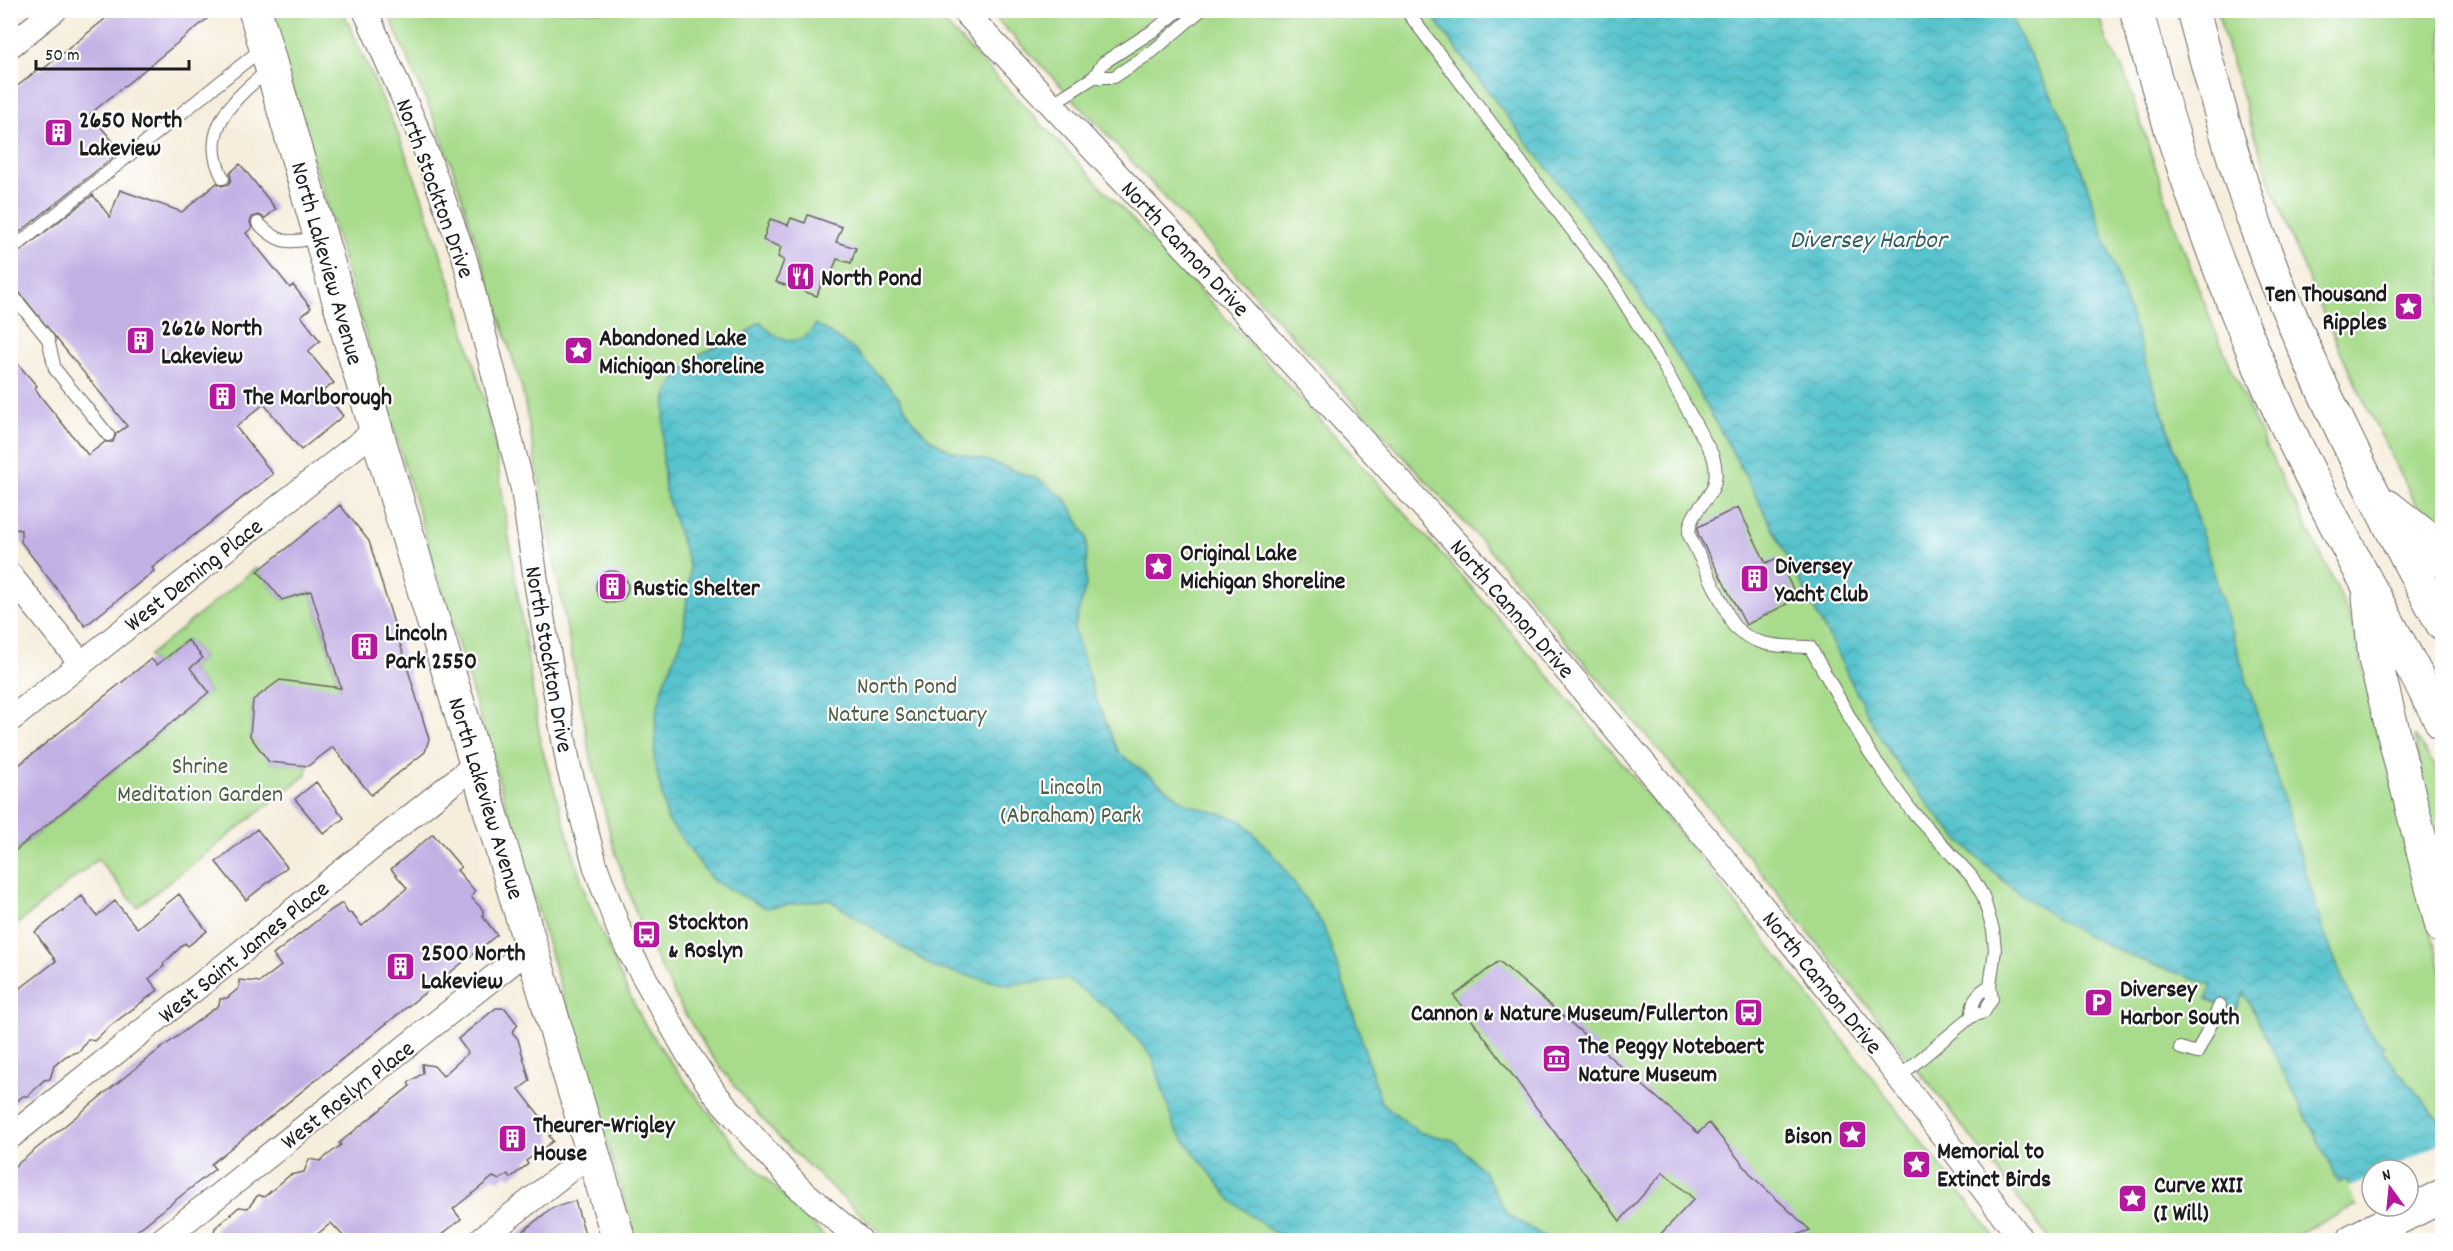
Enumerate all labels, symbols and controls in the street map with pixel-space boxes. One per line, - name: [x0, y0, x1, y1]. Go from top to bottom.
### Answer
- scale bar: [36, 33, 189, 71]
- text: 50 m: [45, 44, 80, 69]
- street label: North Stockton Drive: [385, 95, 481, 284]
- place label: 2650 North Lakeview: [79, 105, 182, 167]
- building icon: 2650 North Lakeview: [42, 117, 74, 149]
- street label: North Lakeview Avenue: [280, 158, 370, 369]
- street label: North Cannon Drive: [1111, 174, 1256, 326]
- water label: Diversey Harbor: [1790, 223, 1950, 260]
- restaurant icon: North Pond: [784, 261, 816, 293]
- place label: North Pond: [821, 263, 922, 297]
- place label: Ten Thousand Ripples: [2265, 279, 2387, 341]
- place icon: Ten Thousand Ripples: [2392, 291, 2424, 323]
- place label: 2626 North Lakeview: [161, 313, 262, 375]
- place label: Abandoned Lake Michigan Shoreline: [599, 323, 765, 385]
- building icon: 2626 North Lakeview: [124, 325, 156, 357]
- place icon: Abandoned Lake Michigan Shoreline: [562, 335, 594, 367]
- building icon: The Marlborough: [206, 380, 238, 412]
- place label: The Marlborough: [243, 382, 392, 416]
- street label: West Deming Place: [118, 511, 271, 641]
- street label: North Cannon Drive: [1440, 533, 1581, 687]
- place label: Original Lake Michigan Shoreline: [1180, 538, 1346, 600]
- place icon: Original Lake Michigan Shoreline: [1143, 550, 1175, 582]
- place label: Diversey Yacht Club: [1774, 551, 1868, 613]
- building icon: Diversey Yacht Club: [1738, 563, 1770, 595]
- street label: North Stockton Drive: [514, 564, 580, 755]
- building icon: Rustic Shelter: [596, 571, 628, 603]
- place label: Rustic Shelter: [633, 573, 761, 607]
- place label: Lincoln Park 2550: [385, 618, 477, 680]
- building icon: Lincoln Park 2550: [348, 630, 380, 662]
- park label: North Pond Nature Sanctuary: [828, 671, 988, 733]
- street label: North Lakeview Avenue: [437, 694, 531, 904]
- park label: Shrine Meditation Garden: [117, 751, 283, 813]
- park label: Lincoln (Abraham) Park: [1001, 772, 1141, 834]
- street label: West Saint James Place: [152, 874, 338, 1033]
- street label: North Cannon Drive: [1752, 905, 1889, 1063]
- place label: Stockton & Roslyn: [668, 907, 748, 969]
- bus stop icon: Stockton & Roslyn: [631, 919, 663, 951]
- place label: 2500 North Lakeview: [421, 938, 526, 1000]
- building icon: 2500 North Lakeview: [384, 950, 416, 982]
- place label: Diversey Harbor South: [2120, 974, 2239, 1036]
- parking icon: Diversey Harbor South: [2083, 986, 2115, 1018]
- bus stop icon: Cannon & Nature Museum/Fullerton: [1733, 996, 1765, 1028]
- place label: Cannon & Nature Museum/Fullerton: [1411, 998, 1728, 1032]
- place label: The Peggy Notebaert Nature Museum: [1578, 1031, 1764, 1093]
- street label: West Roslyn Place: [275, 1033, 423, 1159]
- museum icon: The Peggy Notebaert Nature Museum: [1541, 1043, 1573, 1075]
- place label: Theurer-Wrigley House: [533, 1110, 676, 1172]
- place icon: Bison: [1837, 1119, 1869, 1151]
- place label: Bison: [1784, 1121, 1832, 1155]
- building icon: Theurer-Wrigley House: [496, 1122, 528, 1154]
- place label: Memorial to Extinct Birds: [1937, 1136, 2051, 1198]
- place icon: Memorial to Extinct Birds: [1900, 1148, 1932, 1180]
- north arrow: [2360, 1158, 2420, 1218]
- text: N: [2380, 1164, 2394, 1188]
- place label: Curve XXII (I Will): [2154, 1170, 2244, 1232]
- place icon: Curve XXII (I Will): [2117, 1182, 2149, 1214]

